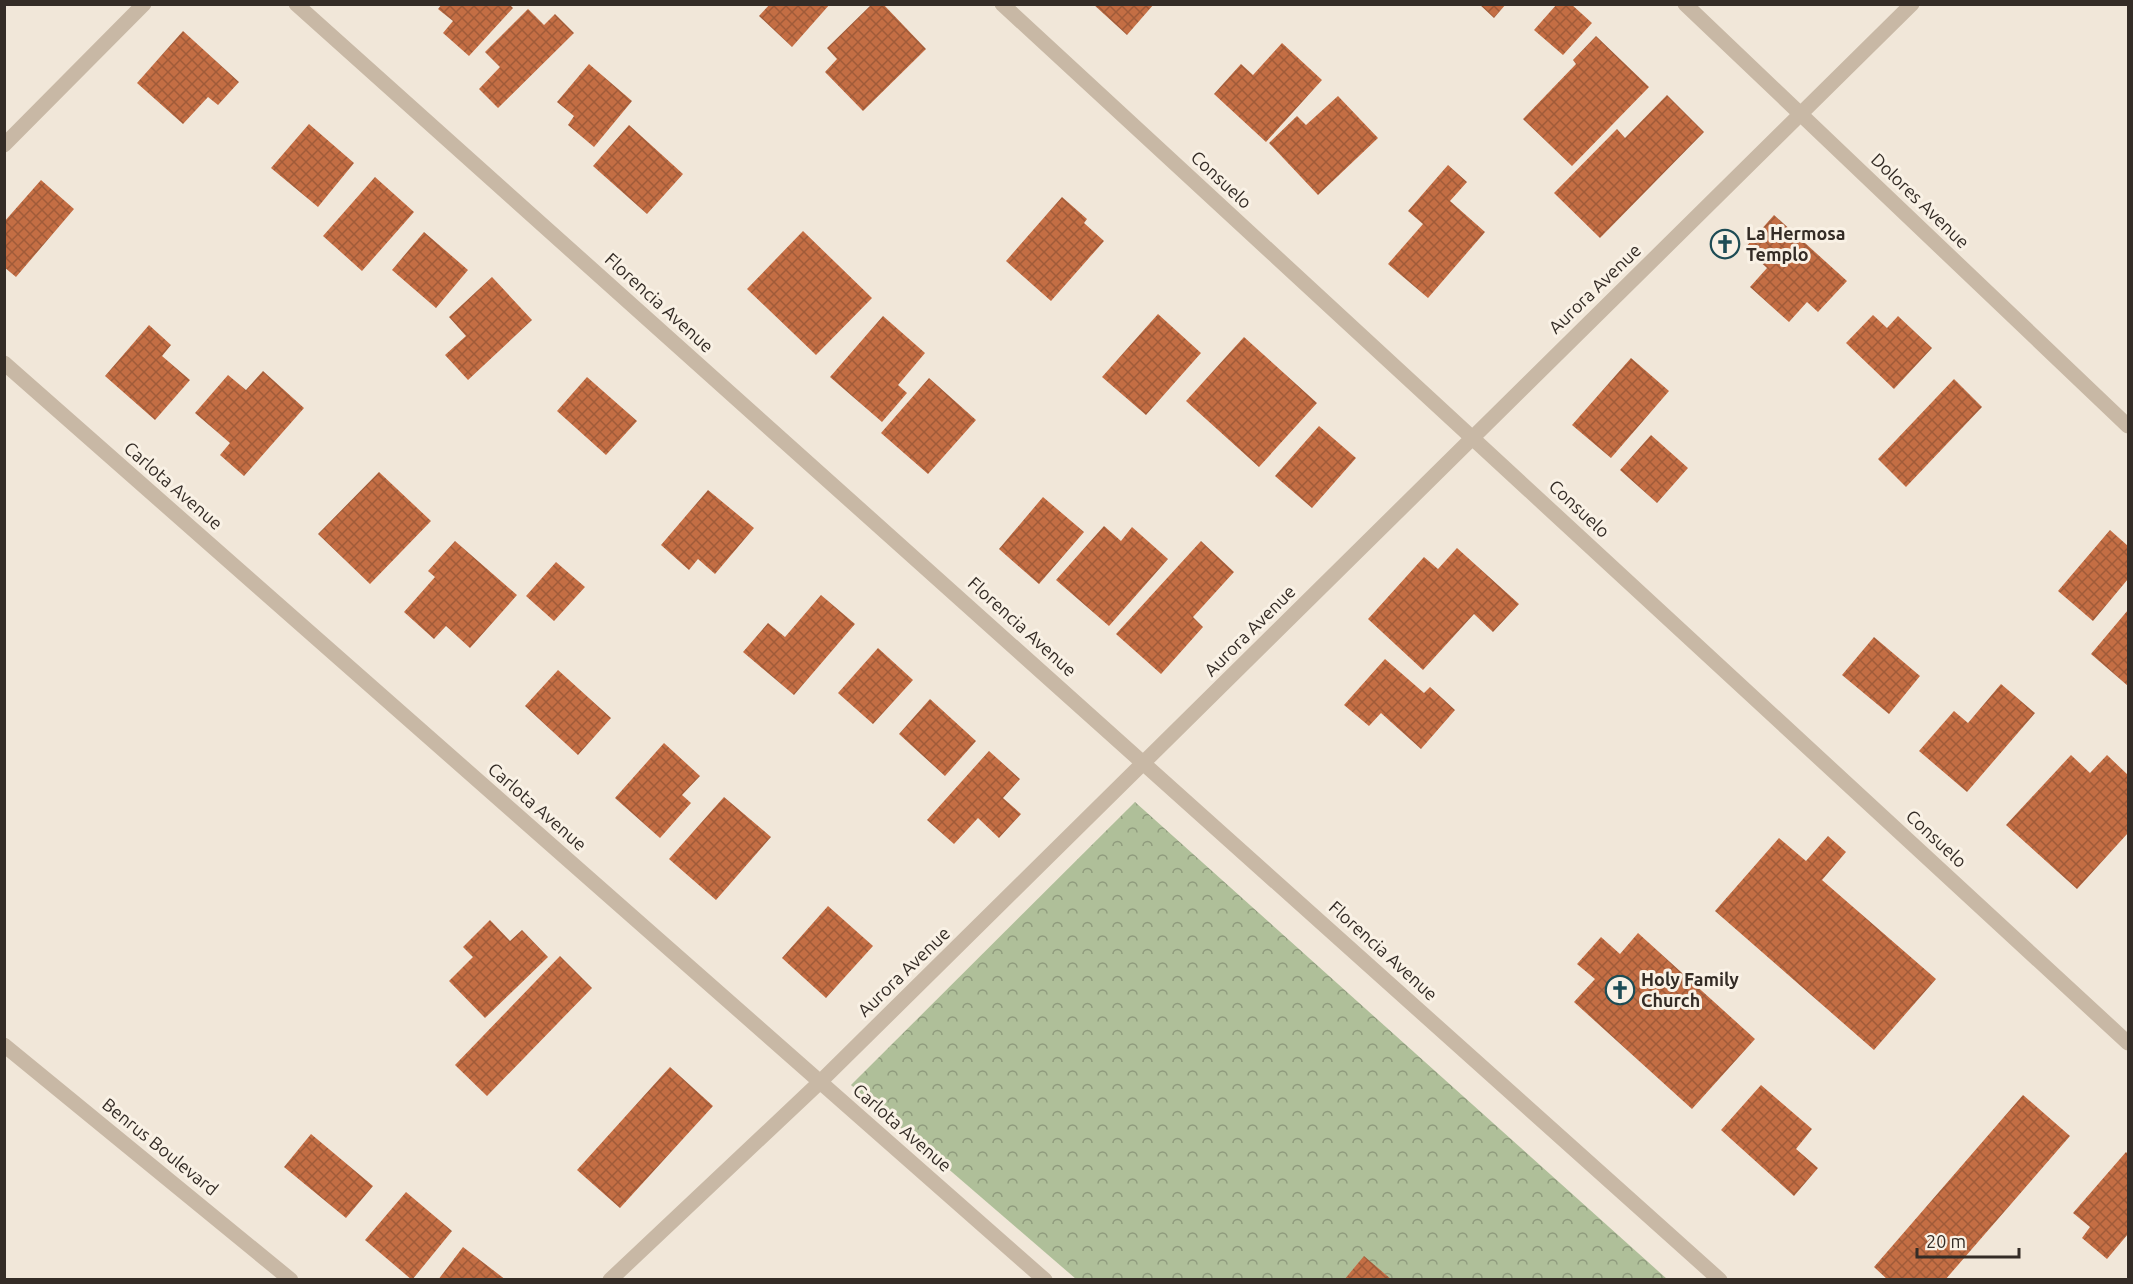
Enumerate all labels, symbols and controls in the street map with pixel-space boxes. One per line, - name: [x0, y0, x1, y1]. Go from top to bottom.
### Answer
- street label: Consuelo: [1187, 146, 1256, 212]
- street label: Dolores Avenue: [1868, 149, 1974, 252]
- place label: La Hermosa Templo: [1746, 223, 1846, 264]
- church icon: La Hermosa Templo: [1709, 228, 1741, 260]
- street label: Aurora Avenue: [1544, 239, 1644, 337]
- street label: Florencia Avenue: [602, 248, 718, 356]
- street label: Carlota Avenue: [121, 437, 227, 533]
- street label: Consuelo: [1545, 475, 1614, 541]
- street label: Florencia Avenue: [965, 572, 1081, 680]
- street label: Aurora Avenue: [1200, 581, 1299, 680]
- street label: Carlota Avenue: [485, 758, 591, 854]
- street label: Consuelo: [1902, 805, 1971, 871]
- street label: Florencia Avenue: [1326, 896, 1442, 1004]
- street label: Aurora Avenue: [853, 922, 953, 1020]
- place label: Holy Family Church: [1641, 969, 1739, 1010]
- church icon: Holy Family Church: [1604, 974, 1636, 1006]
- street label: Carlota Avenue: [850, 1079, 956, 1175]
- street label: Benrus Boulevard: [99, 1093, 222, 1199]
- scale bar: [1917, 1221, 2019, 1259]
- text: 20 m: [1926, 1231, 1966, 1251]

